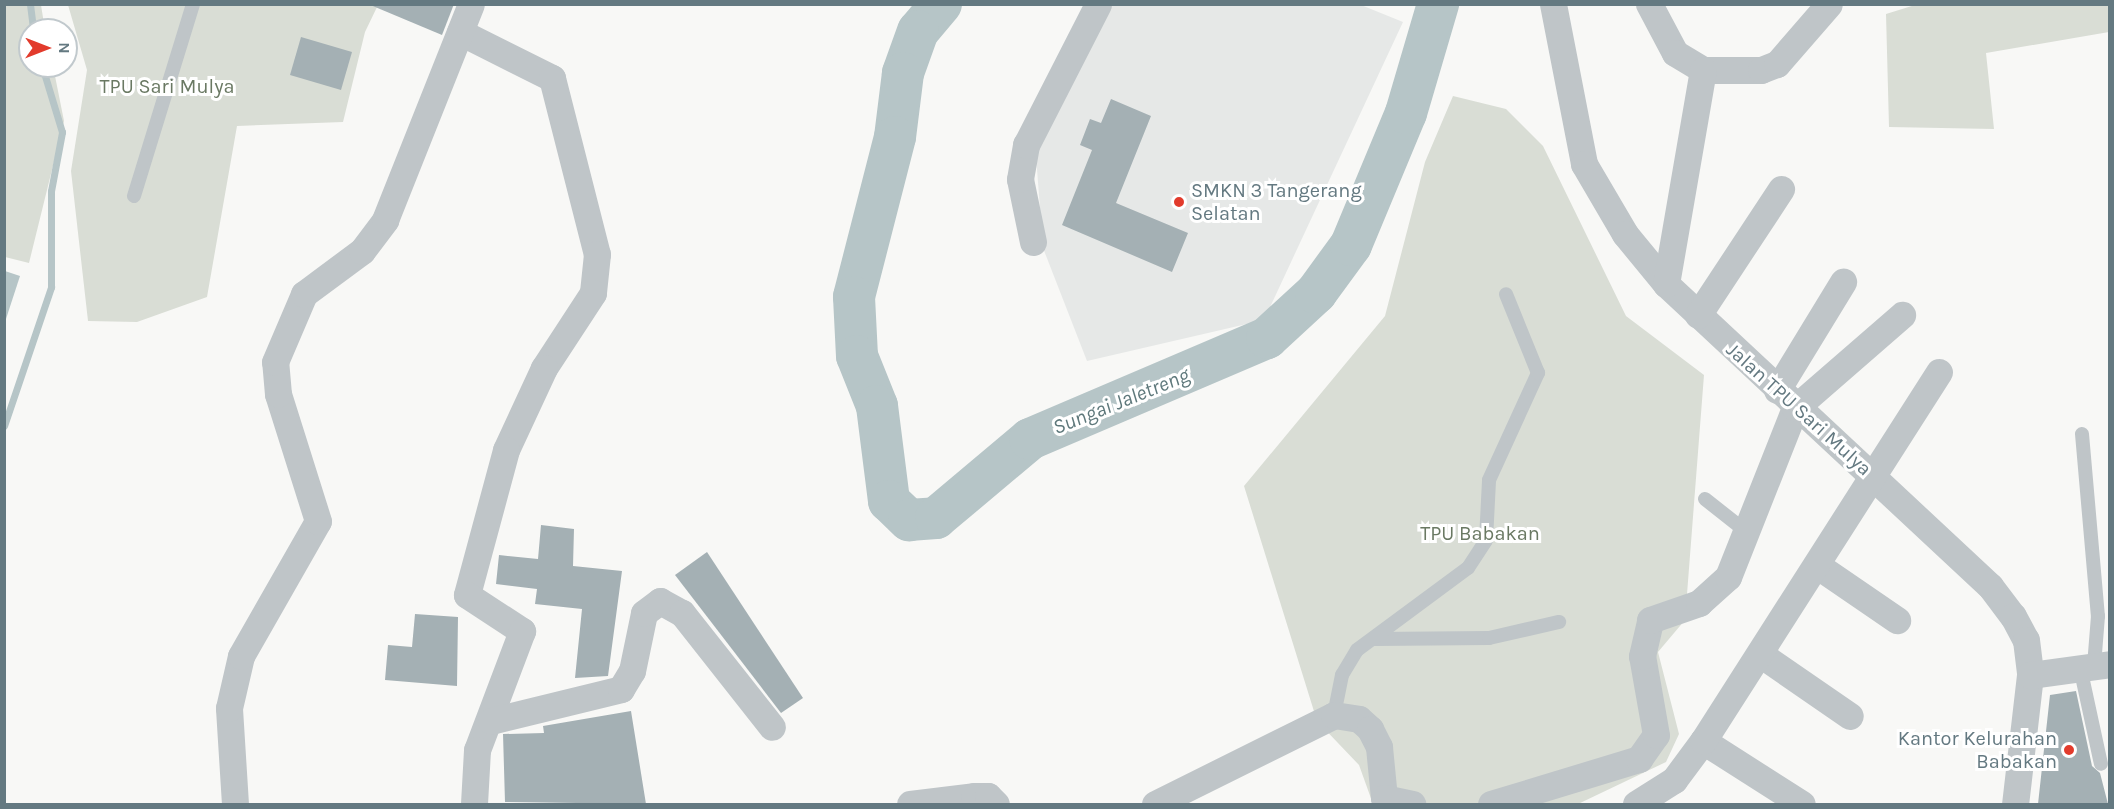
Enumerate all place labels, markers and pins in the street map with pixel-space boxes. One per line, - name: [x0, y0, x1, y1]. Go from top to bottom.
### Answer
- place label: SMKN 3 Tangerang Selatan: [1191, 178, 1362, 225]
- marker: SMKN 3 Tangerang Selatan: [1172, 195, 1186, 209]
- place label: Kantor Kelurahan Babakan: [1898, 726, 2057, 773]
- marker: Kantor Kelurahan Babakan: [2062, 743, 2076, 757]

